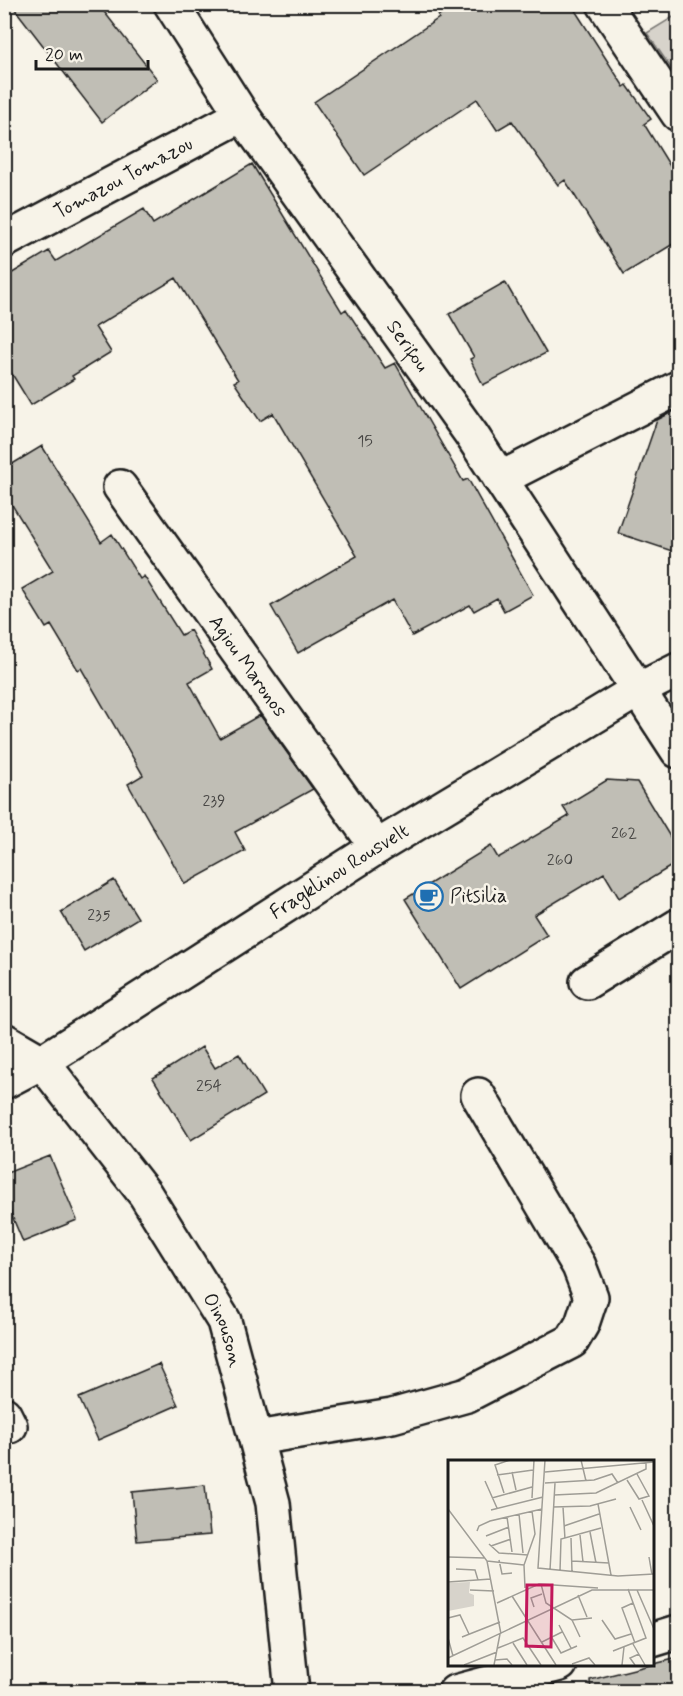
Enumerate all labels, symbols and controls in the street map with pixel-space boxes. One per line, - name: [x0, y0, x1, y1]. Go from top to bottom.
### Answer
- scale bar: [36, 33, 148, 71]
- text: 20 m: [45, 43, 83, 67]
- street label: Tomazou Tomazou: [49, 130, 198, 226]
- street label: Serifou: [380, 315, 436, 377]
- house number: 15: [357, 431, 373, 452]
- street label: Agiou Maronos: [202, 610, 294, 723]
- house number: 239: [202, 791, 226, 812]
- street label: Fragklinou Rousvelt: [265, 817, 414, 926]
- house number: 262: [611, 823, 638, 844]
- house number: 260: [547, 850, 573, 871]
- cafe icon: Pitsilia: [413, 880, 445, 912]
- place label: Pitsilia: [450, 883, 507, 910]
- house number: 235: [87, 905, 111, 926]
- house number: 254: [196, 1076, 222, 1097]
- street label: Oinouson: [196, 1288, 249, 1370]
- inset map: [448, 1460, 653, 1666]

